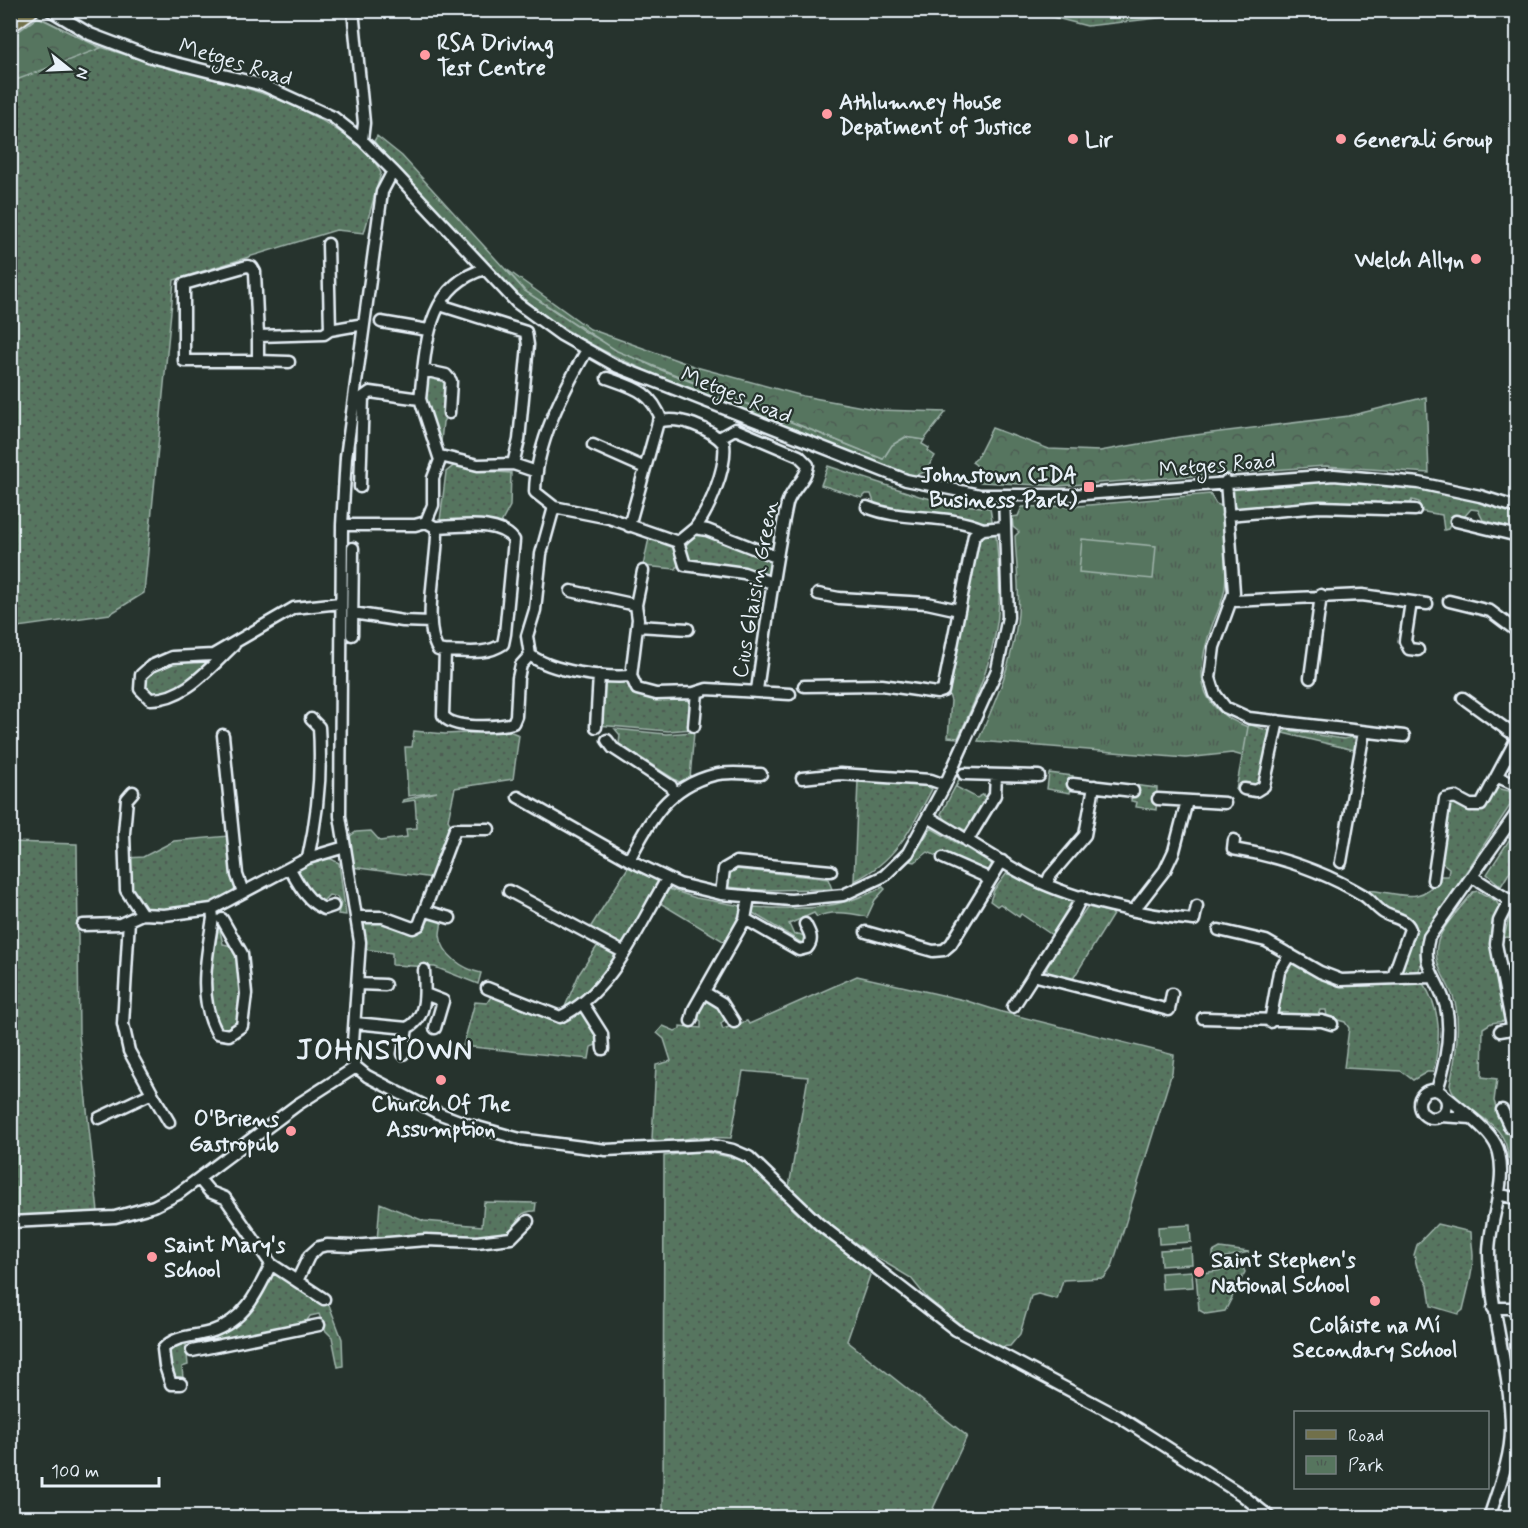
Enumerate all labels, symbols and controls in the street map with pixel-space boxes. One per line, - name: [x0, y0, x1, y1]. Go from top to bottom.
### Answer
- place label: RSA Driving Test Centre: [437, 30, 554, 83]
- street label: Metges Road: [174, 32, 296, 96]
- north arrow: [39, 39, 99, 99]
- marker: RSA Driving Test Centre: [418, 48, 432, 62]
- text: N: [70, 65, 93, 81]
- place label: Athlumney House Depatment of Justice: [839, 89, 1032, 142]
- marker: Athlumney House Depatment of Justice: [820, 107, 834, 121]
- place label: Lir: [1085, 127, 1114, 155]
- place label: Generali Group: [1353, 127, 1493, 155]
- marker: Lir: [1066, 132, 1080, 146]
- marker: Generali Group: [1334, 132, 1348, 146]
- place label: Welch Allyn: [1354, 247, 1464, 275]
- marker: Welch Allyn: [1469, 252, 1483, 266]
- street label: Metges Road: [675, 361, 796, 434]
- street label: Metges Road: [1158, 447, 1277, 488]
- place label: Johnstown (IDA Business Park): [921, 462, 1077, 515]
- marker: Johnstown (IDA Business Park): [1082, 480, 1096, 494]
- street label: Cius Glaisin Green: [727, 498, 785, 680]
- district label: JOHNSTOWN: [296, 1033, 474, 1070]
- marker: Church Of The Assumption: [434, 1073, 448, 1087]
- place label: Church Of The Assumption: [371, 1091, 511, 1144]
- place label: O'Briens Gastropub: [189, 1106, 279, 1159]
- marker: O'Briens Gastropub: [284, 1124, 298, 1138]
- place label: Saint Mary's School: [164, 1232, 286, 1285]
- place label: Saint Stephen's National School: [1211, 1247, 1356, 1300]
- marker: Saint Mary's School: [145, 1250, 159, 1264]
- marker: Saint Stephen's National School: [1192, 1265, 1206, 1279]
- marker: Coláiste na Mí Secondary School: [1368, 1294, 1382, 1308]
- place label: Coláiste na Mí Secondary School: [1293, 1312, 1457, 1365]
- legend: [1294, 1411, 1489, 1489]
- text: Road: [1348, 1424, 1384, 1448]
- scale bar: [42, 1450, 159, 1488]
- text: Park: [1348, 1454, 1384, 1478]
- text: 100 m: [51, 1460, 99, 1484]

